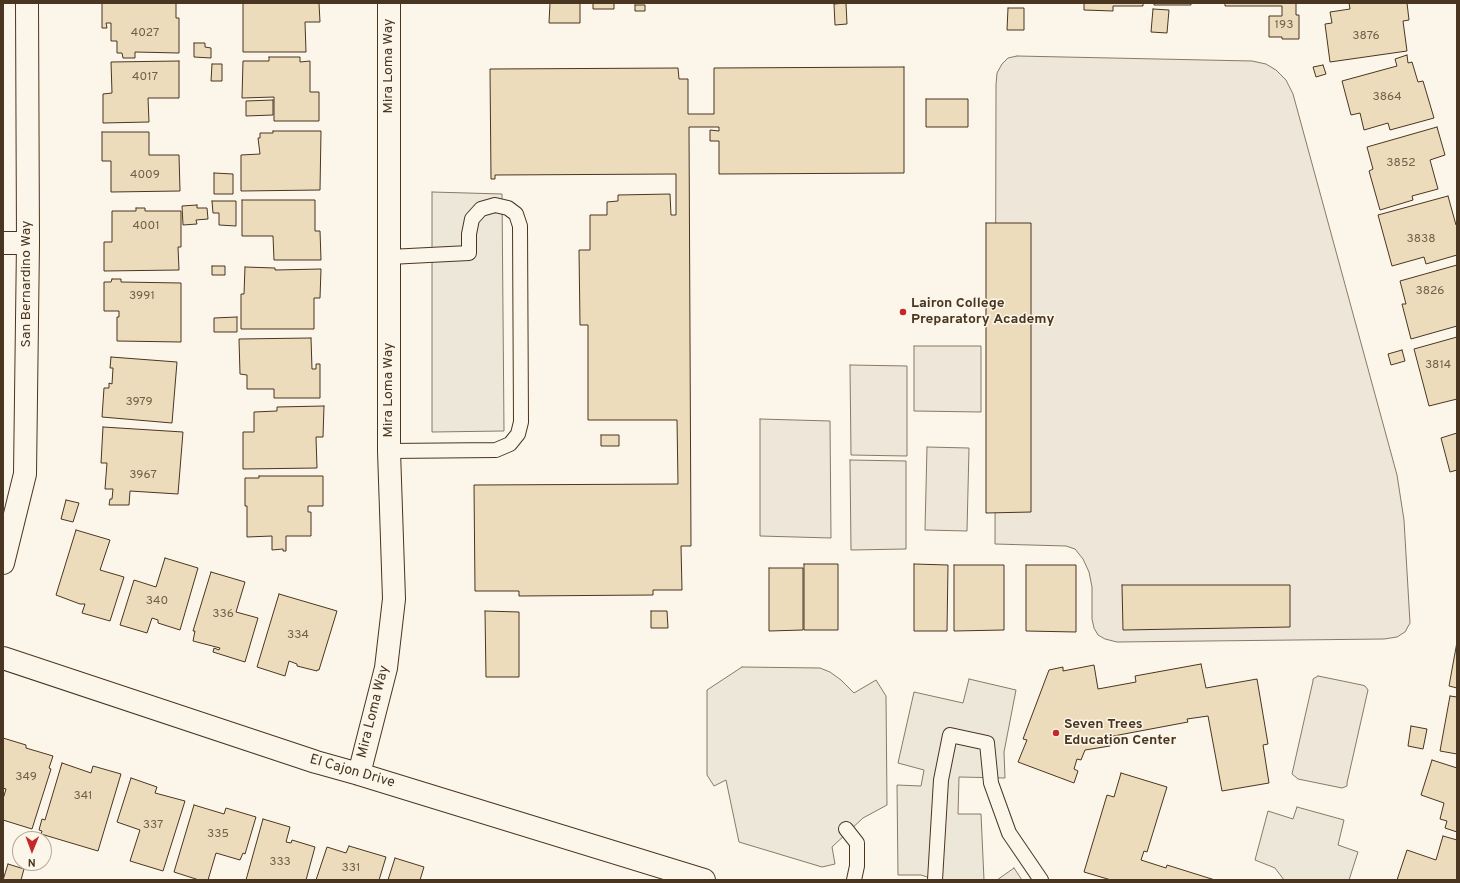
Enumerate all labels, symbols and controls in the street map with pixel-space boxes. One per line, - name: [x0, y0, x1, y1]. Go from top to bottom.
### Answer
- street label: Mira Loma Way: [381, 19, 397, 113]
- house number: 193: [1275, 19, 1293, 33]
- house number: 4027: [131, 27, 159, 41]
- house number: 3876: [1352, 30, 1380, 44]
- house number: 4017: [132, 71, 158, 85]
- house number: 3864: [1372, 91, 1402, 105]
- house number: 3852: [1386, 157, 1416, 171]
- house number: 4009: [130, 169, 160, 183]
- house number: 4001: [132, 220, 160, 234]
- street label: San Bernardino Way: [19, 221, 35, 347]
- house number: 3838: [1406, 233, 1436, 247]
- house number: 3826: [1416, 285, 1444, 299]
- house number: 3991: [129, 290, 155, 304]
- place label: Lairon College Preparatory Academy: [911, 296, 1054, 328]
- marker: Lairon College Preparatory Academy: [898, 307, 908, 317]
- street label: Mira Loma Way: [381, 343, 397, 437]
- house number: 3814: [1425, 359, 1451, 373]
- house number: 3979: [125, 396, 153, 410]
- house number: 3967: [129, 469, 157, 483]
- house number: 340: [146, 595, 168, 609]
- house number: 336: [212, 608, 234, 622]
- house number: 334: [287, 629, 309, 643]
- street label: Mira Loma Way: [354, 664, 394, 760]
- place label: Seven Trees Education Center: [1064, 717, 1176, 750]
- marker: Seven Trees Education Center: [1051, 728, 1061, 738]
- street label: El Cajon Drive: [307, 752, 397, 792]
- house number: 349: [15, 771, 37, 785]
- house number: 341: [73, 790, 93, 804]
- house number: 337: [143, 819, 163, 833]
- house number: 335: [207, 828, 229, 842]
- north arrow: [12, 831, 52, 871]
- text: N: [28, 855, 36, 869]
- house number: 333: [269, 856, 291, 870]
- house number: 331: [342, 862, 360, 876]

